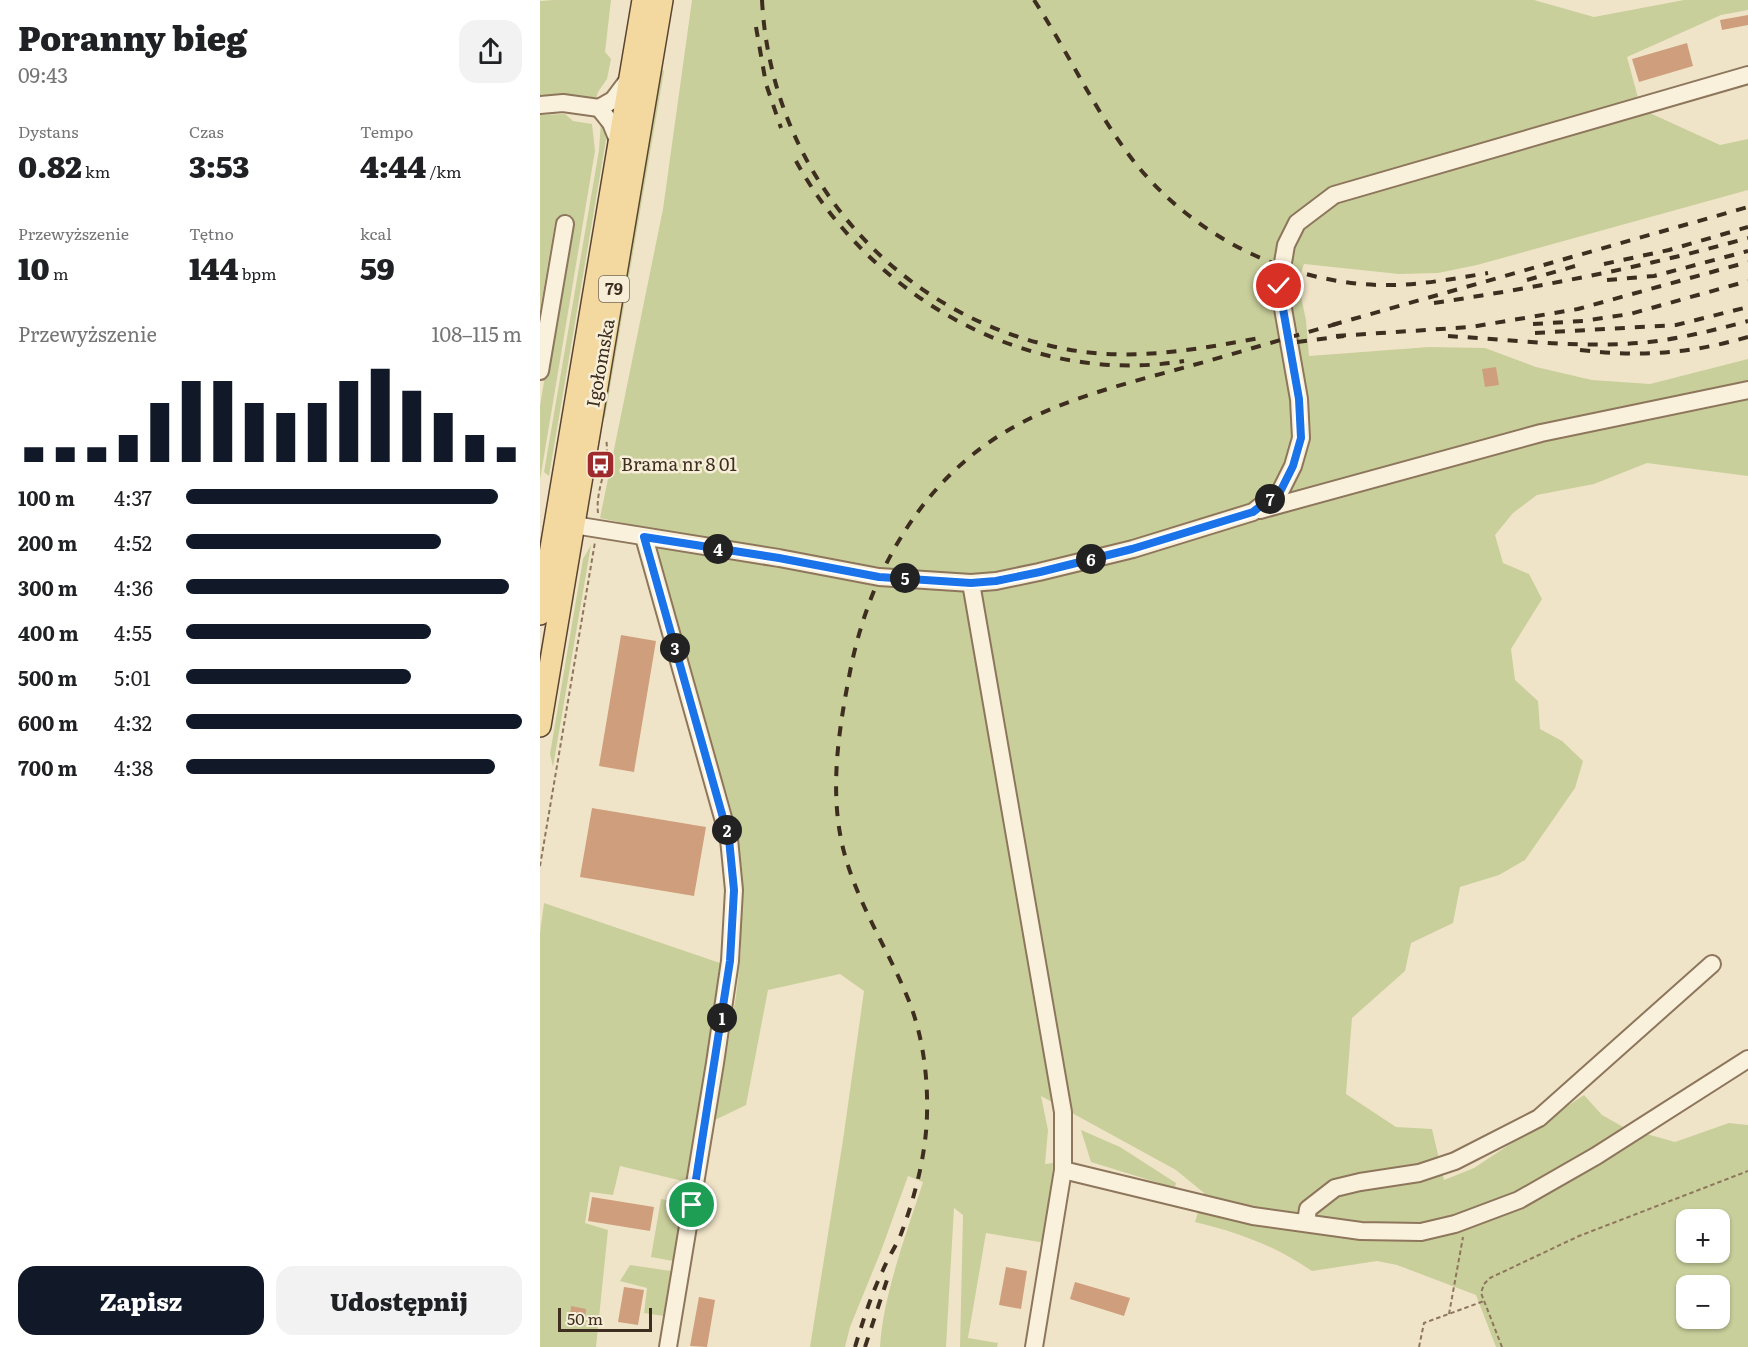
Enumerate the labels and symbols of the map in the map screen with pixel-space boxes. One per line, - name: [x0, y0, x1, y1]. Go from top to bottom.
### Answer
- pin: [1253, 260, 1304, 311]
- road number: 79: [599, 276, 629, 302]
- street label: Igołomska: [578, 316, 621, 409]
- bus stop icon: Brama nr 8 01: [584, 449, 616, 481]
- place label: Brama nr 8 01: [621, 450, 737, 477]
- pin: 7: [1255, 484, 1285, 514]
- pin: 4: [703, 534, 733, 564]
- pin: 6: [1076, 544, 1106, 574]
- pin: 5: [890, 563, 920, 593]
- pin: 3: [660, 633, 690, 663]
- pin: 2: [712, 815, 742, 845]
- pin: 1: [707, 1003, 737, 1033]
- pin: [666, 1179, 717, 1230]
- scale bar: [558, 1305, 652, 1332]

